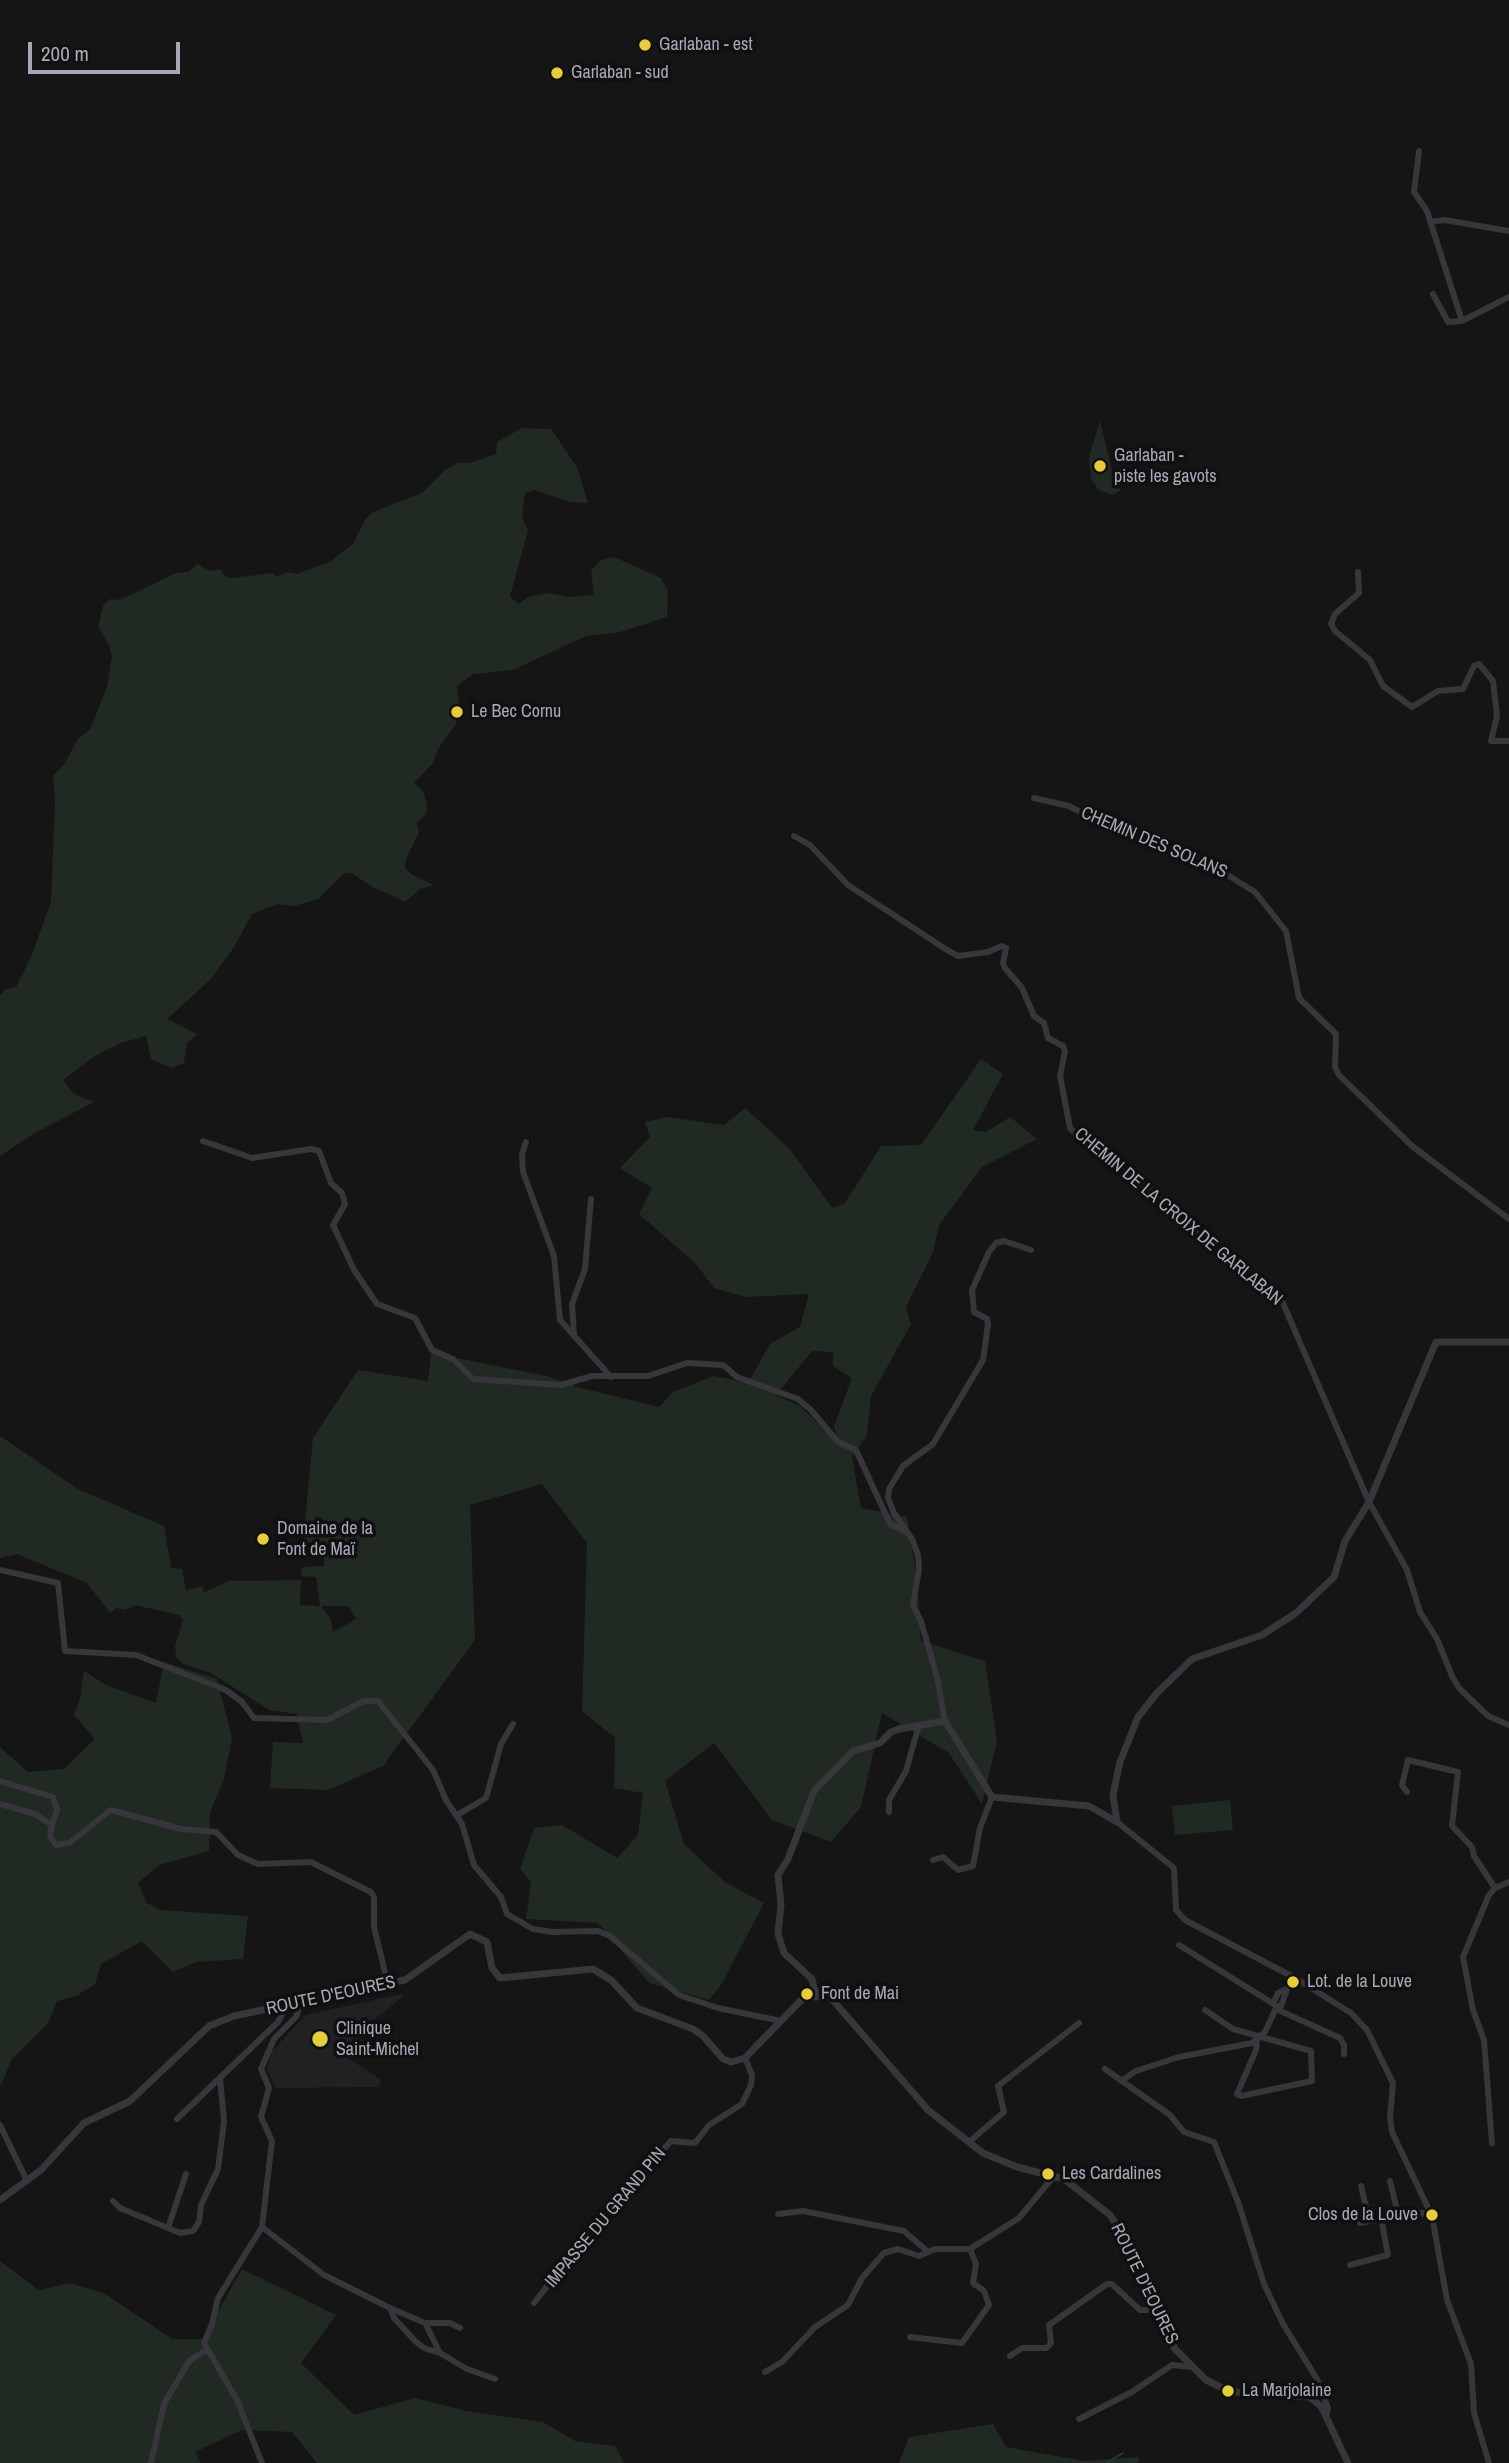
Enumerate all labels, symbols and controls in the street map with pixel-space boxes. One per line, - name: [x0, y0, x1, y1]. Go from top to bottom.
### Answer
- scale bar: [32, 28, 184, 72]
- place label: Garlaban - est: [659, 34, 753, 56]
- marker: Garlaban - est: [637, 37, 653, 53]
- text: 200 m: [41, 39, 89, 68]
- place label: Garlaban - sud: [571, 62, 669, 84]
- marker: Garlaban - sud: [549, 65, 565, 81]
- place label: Garlaban - piste les gavots: [1114, 445, 1217, 488]
- marker: Garlaban - piste les gavots: [1092, 458, 1108, 474]
- place label: Le Bec Cornu: [471, 701, 561, 723]
- marker: Le Bec Cornu: [449, 704, 465, 720]
- street label: CHEMIN DES SOLANS: [1078, 802, 1230, 884]
- street label: CHEMIN DE LA CROIX DE GARLABAN: [1070, 1124, 1286, 1310]
- place label: Domaine de la Font de Maï: [277, 1518, 373, 1560]
- marker: Domaine de la Font de Maï: [255, 1531, 271, 1547]
- place label: Lot. de la Louve: [1307, 1971, 1412, 1993]
- street label: ROUTE D'EOURES: [264, 1972, 398, 2020]
- marker: Lot. de la Louve: [1285, 1974, 1301, 1990]
- place label: Font de Mai: [821, 1983, 899, 2005]
- marker: Font de Mai: [799, 1986, 815, 2002]
- place label: Clinique Saint-Michel: [336, 2018, 419, 2060]
- marker: Clinique Saint-Michel: [310, 2029, 330, 2049]
- street label: IMPASSE DU GRAND PIN: [541, 2144, 671, 2292]
- place label: Les Cardalines: [1062, 2163, 1161, 2185]
- marker: Les Cardalines: [1040, 2166, 1056, 2182]
- place label: Clos de la Louve: [1308, 2204, 1418, 2226]
- marker: Clos de la Louve: [1424, 2207, 1440, 2223]
- street label: ROUTE D'EOURES: [1105, 2220, 1183, 2348]
- place label: La Marjolaine: [1242, 2380, 1331, 2402]
- marker: La Marjolaine: [1220, 2383, 1236, 2399]

